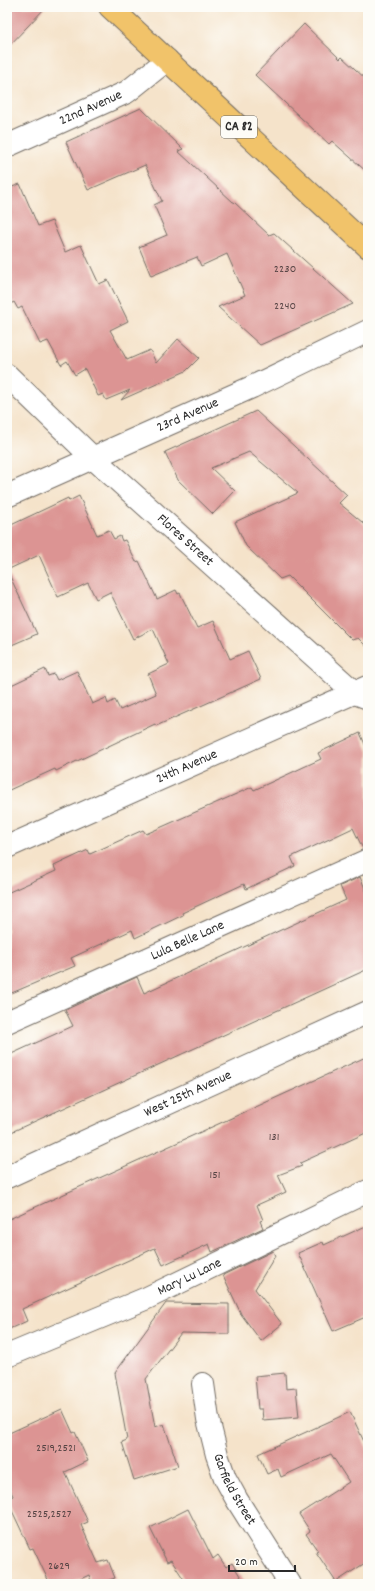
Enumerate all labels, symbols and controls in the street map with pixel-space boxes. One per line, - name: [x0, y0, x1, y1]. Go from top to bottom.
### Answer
- street label: 22nd Avenue: [56, 85, 125, 131]
- road number: CA 82: [221, 116, 257, 138]
- house number: 2230: [274, 261, 296, 278]
- house number: 2240: [274, 298, 296, 315]
- street label: 23rd Avenue: [154, 393, 222, 438]
- street label: Flores Street: [152, 509, 218, 571]
- street label: 24th Avenue: [153, 745, 221, 789]
- street label: Lula Belle Lane: [148, 916, 228, 966]
- street label: West 25th Avenue: [141, 1066, 235, 1123]
- house number: 131: [269, 1129, 279, 1146]
- house number: 151: [210, 1167, 220, 1184]
- street label: Mary Lu Lane: [154, 1253, 225, 1301]
- house number: 2519,2521: [36, 1440, 76, 1457]
- street label: Garfield Street: [207, 1451, 261, 1529]
- house number: 2525,2527: [27, 1506, 72, 1523]
- scale bar: [229, 1547, 295, 1573]
- text: 20 m: [235, 1554, 258, 1571]
- house number: 2629: [48, 1558, 70, 1575]

